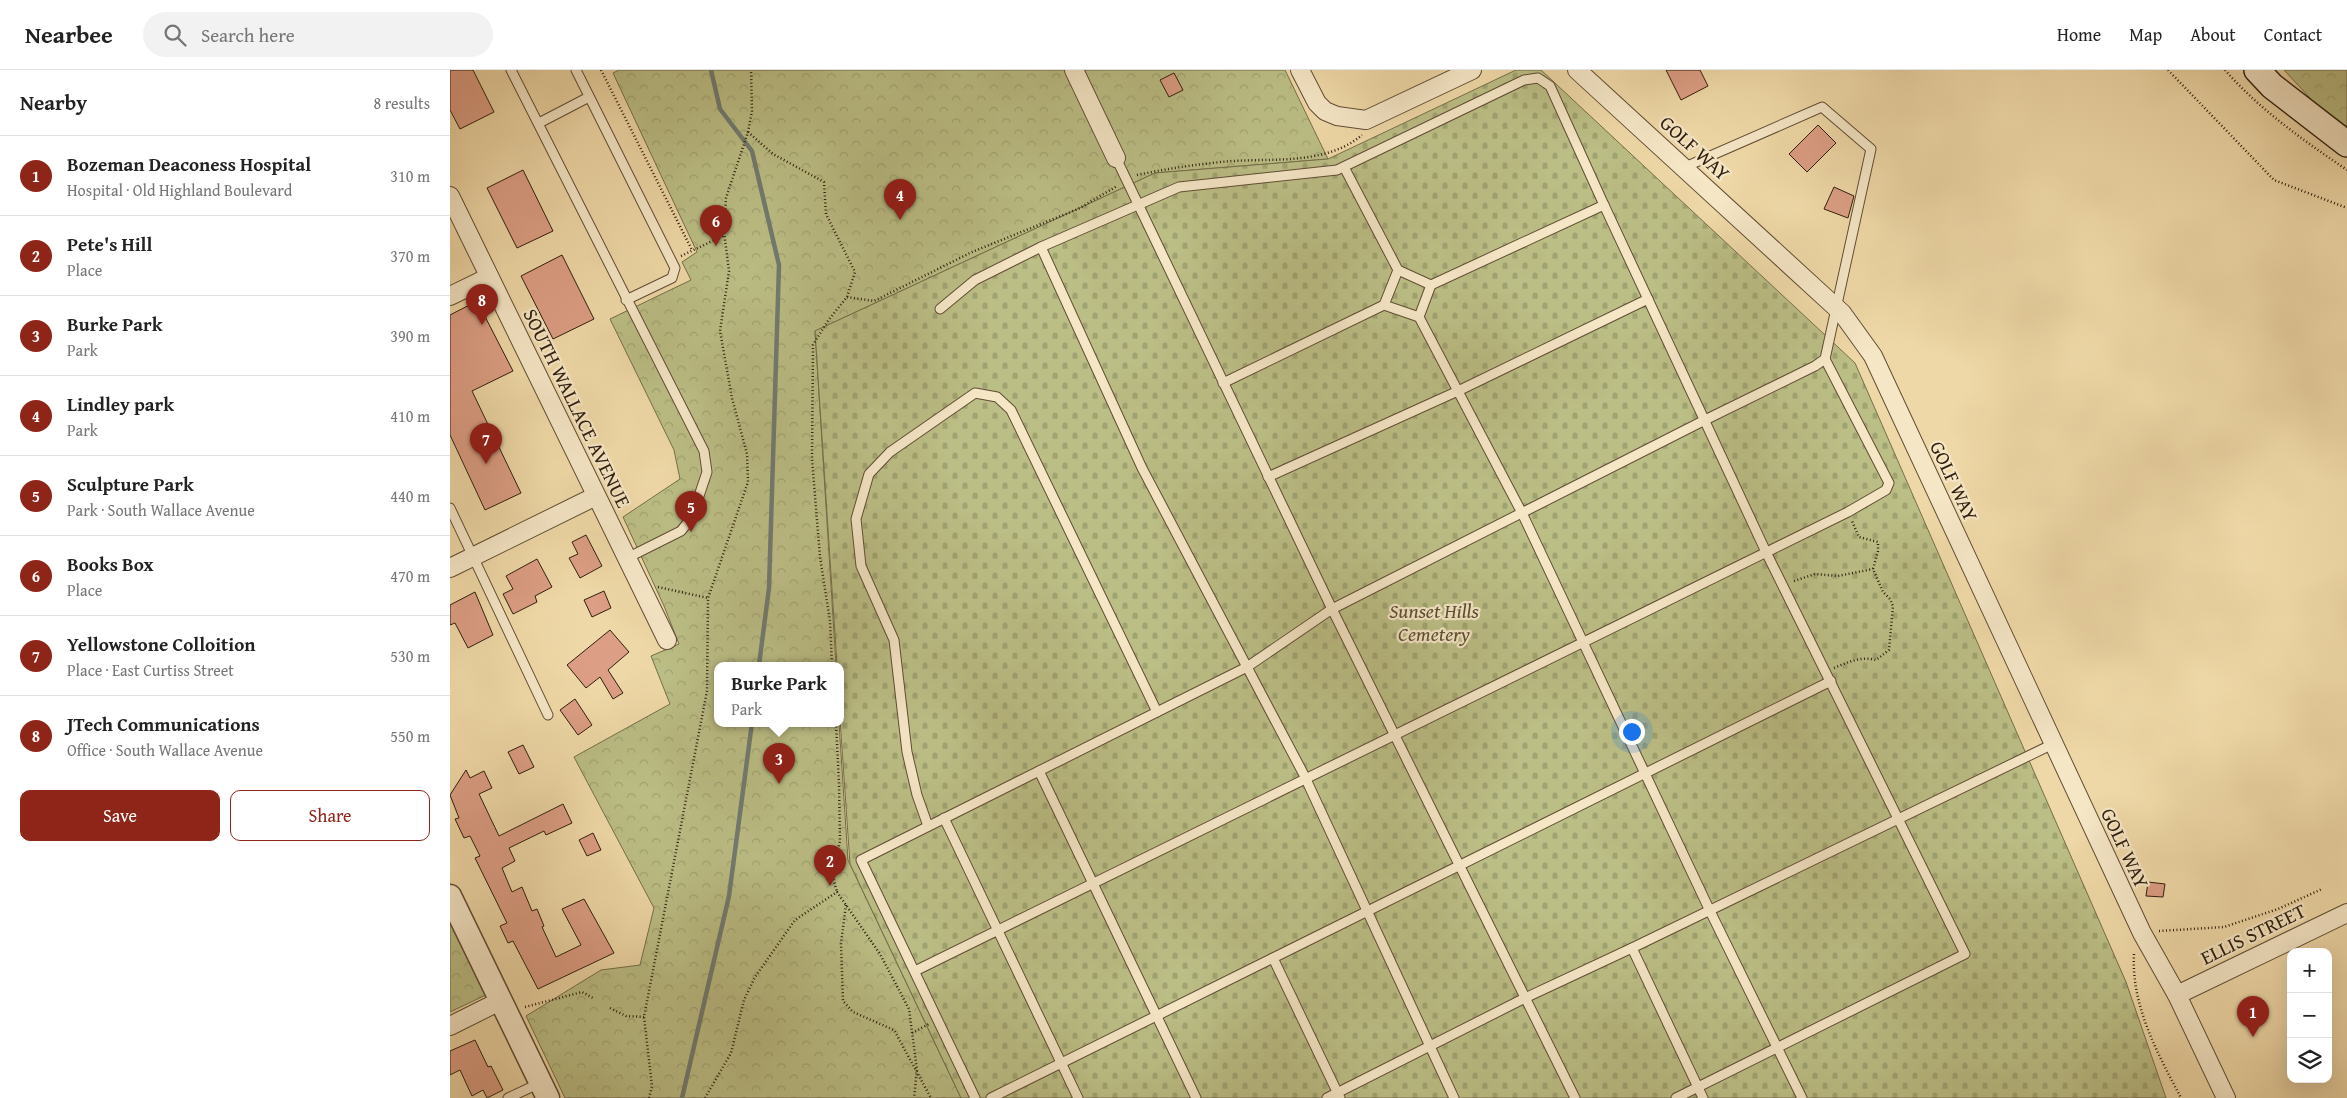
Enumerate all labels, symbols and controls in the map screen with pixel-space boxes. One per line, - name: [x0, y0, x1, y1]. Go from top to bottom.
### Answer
- search box: [143, 12, 493, 57]
- text: Nearbee: [25, 17, 113, 52]
- icon: search: [161, 21, 189, 49]
- text: Search here: [201, 21, 295, 49]
- text: Home: [2057, 21, 2101, 48]
- text: Map: [2129, 21, 2162, 48]
- text: About: [2190, 21, 2236, 48]
- text: Contact: [2264, 21, 2322, 48]
- text: Nearby: [20, 87, 87, 118]
- text: 8 results: [373, 91, 430, 115]
- street label: GOLF WAY: [1654, 108, 1737, 187]
- text: Bozeman Deaconess Hospital: [67, 150, 311, 178]
- text: 1: [32, 164, 40, 188]
- text: 310 m: [390, 164, 430, 188]
- text: Hospital · Old Highland Boulevard: [67, 178, 292, 202]
- pin: 4: [884, 179, 916, 220]
- pin: 6: [700, 205, 732, 246]
- text: Pete's Hill: [67, 230, 152, 258]
- text: 2: [32, 244, 40, 268]
- text: 370 m: [390, 244, 430, 268]
- text: Place: [67, 258, 102, 282]
- pin: 8: [466, 284, 498, 325]
- street label: SOUTH WALLACE AVENUE: [517, 303, 638, 512]
- text: Burke Park: [67, 310, 163, 338]
- text: 3: [32, 324, 40, 348]
- text: 390 m: [390, 324, 430, 348]
- text: Park: [67, 338, 98, 362]
- text: Lindley park: [67, 390, 174, 418]
- text: 4: [32, 404, 40, 428]
- text: 410 m: [390, 404, 430, 428]
- text: Park: [67, 418, 98, 442]
- pin: 7: [470, 423, 502, 464]
- street label: GOLF WAY: [1923, 436, 1986, 526]
- text: Sculpture Park: [67, 470, 194, 498]
- text: 5: [32, 484, 40, 508]
- text: 440 m: [390, 484, 430, 508]
- pin: 5: [675, 491, 707, 532]
- text: Park · South Wallace Avenue: [67, 498, 255, 522]
- text: Books Box: [67, 550, 154, 578]
- text: 6: [32, 564, 40, 588]
- text: 470 m: [390, 564, 430, 588]
- text: Place: [67, 578, 102, 602]
- park label: Sunset Hills Cemetery: [1389, 596, 1480, 648]
- text: Yellowstone Colloition: [67, 630, 256, 658]
- text: 7: [32, 644, 40, 668]
- text: 530 m: [390, 644, 430, 668]
- text: Place · East Curtiss Street: [67, 658, 234, 682]
- popup: [714, 662, 844, 727]
- text: Burke Park: [731, 669, 827, 697]
- text: Park: [731, 697, 762, 721]
- text: JTech Communications: [67, 710, 260, 738]
- your location: [1619, 719, 1645, 745]
- text: 8: [32, 724, 40, 748]
- text: 550 m: [390, 724, 430, 748]
- text: Office · South Wallace Avenue: [67, 738, 263, 762]
- pin: 3: [763, 743, 795, 784]
- button: Save: [20, 790, 220, 841]
- button: Share: [230, 790, 430, 841]
- street label: GOLF WAY: [2094, 803, 2157, 893]
- pin: 2: [814, 845, 846, 886]
- street label: ELLIS STREET: [2195, 896, 2310, 972]
- map controls: [2287, 948, 2332, 1083]
- button: +: [2287, 948, 2332, 993]
- button: −: [2287, 993, 2332, 1038]
- pin: 1: [2237, 996, 2269, 1037]
- button: layers: [2287, 1038, 2332, 1083]

